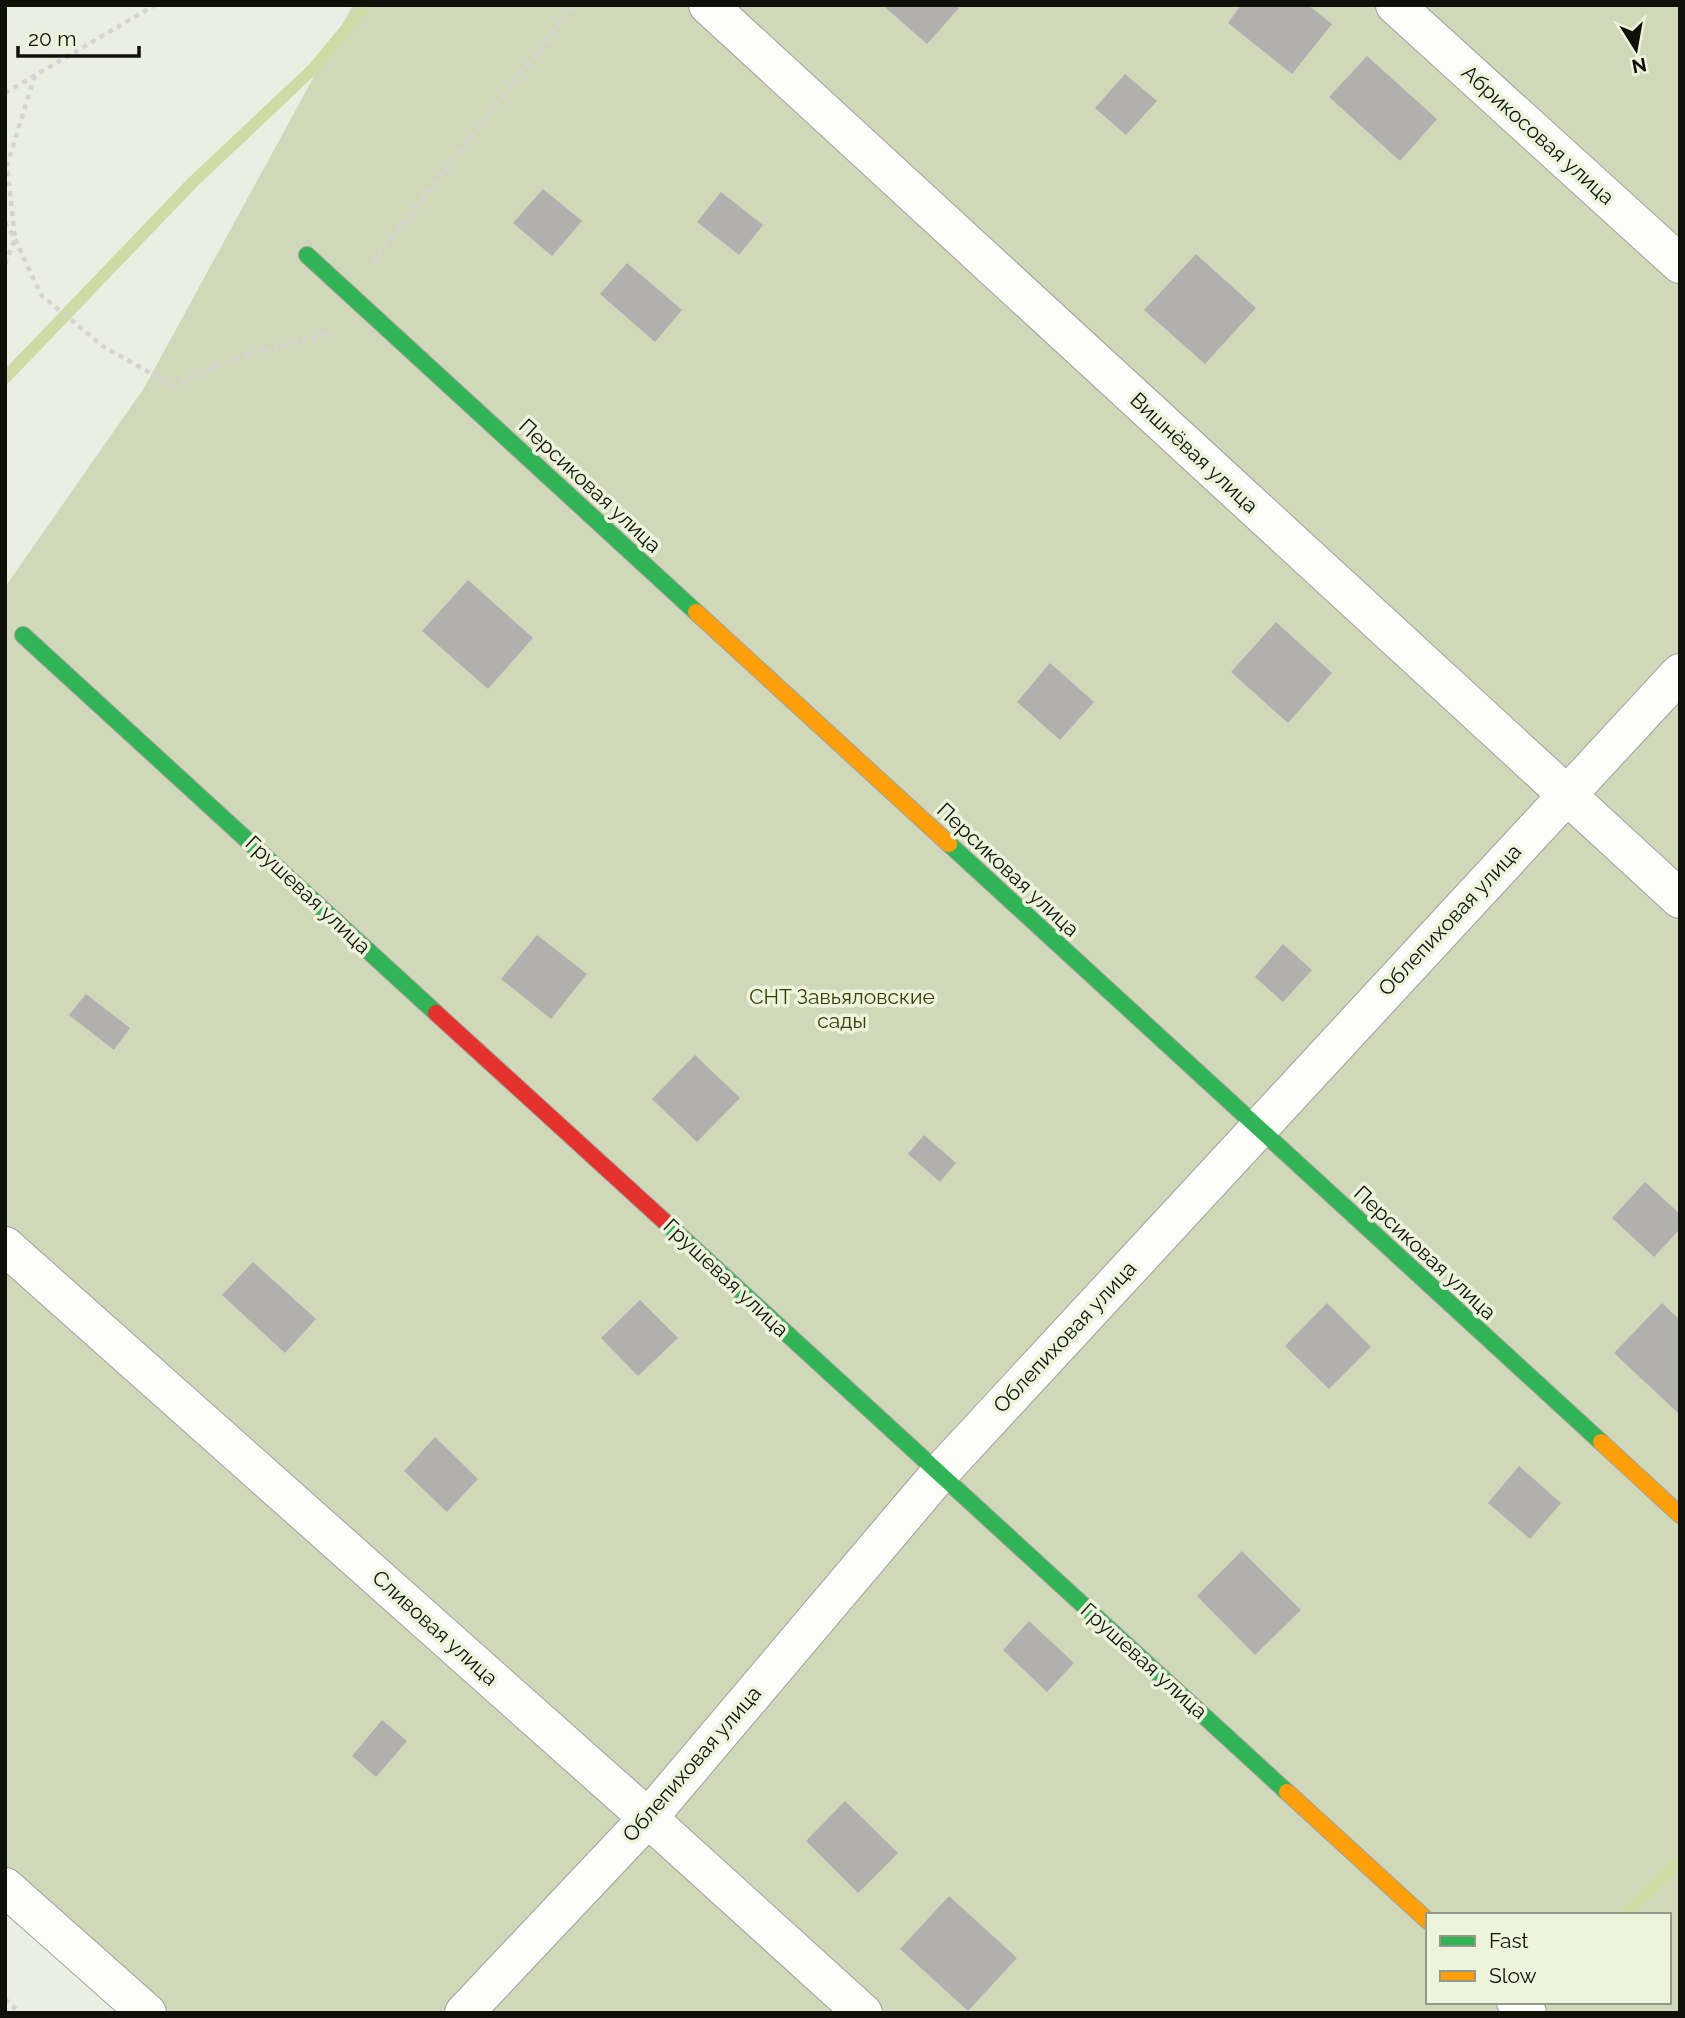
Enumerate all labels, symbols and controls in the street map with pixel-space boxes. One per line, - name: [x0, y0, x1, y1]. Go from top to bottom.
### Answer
- scale bar: [18, 14, 138, 58]
- north arrow: [1601, 14, 1671, 84]
- text: 20 m: [28, 26, 76, 51]
- text: N: [1630, 54, 1648, 78]
- street label: Абрикосовая улица: [1457, 60, 1620, 210]
- street label: Вишнёвая улица: [1125, 387, 1263, 518]
- street label: Персиковая улица: [514, 413, 666, 558]
- street label: Персиковая улица: [932, 797, 1084, 942]
- street label: Грушевая улица: [241, 830, 376, 959]
- street label: Облепиховая улица: [1373, 839, 1526, 1001]
- park label: СНТ Завьяловские сады: [749, 984, 935, 1033]
- street label: Персиковая улица: [1349, 1180, 1501, 1325]
- street label: Грушевая улица: [659, 1213, 794, 1342]
- street label: Облепиховая улица: [988, 1256, 1141, 1418]
- street label: Сливовая улица: [367, 1565, 503, 1691]
- street label: Грушевая улица: [1076, 1597, 1213, 1724]
- street label: Облепиховая улица: [617, 1681, 766, 1847]
- legend: [1426, 1913, 1671, 2004]
- text: Fast: [1489, 1928, 1529, 1953]
- text: Slow: [1489, 1963, 1537, 1988]

